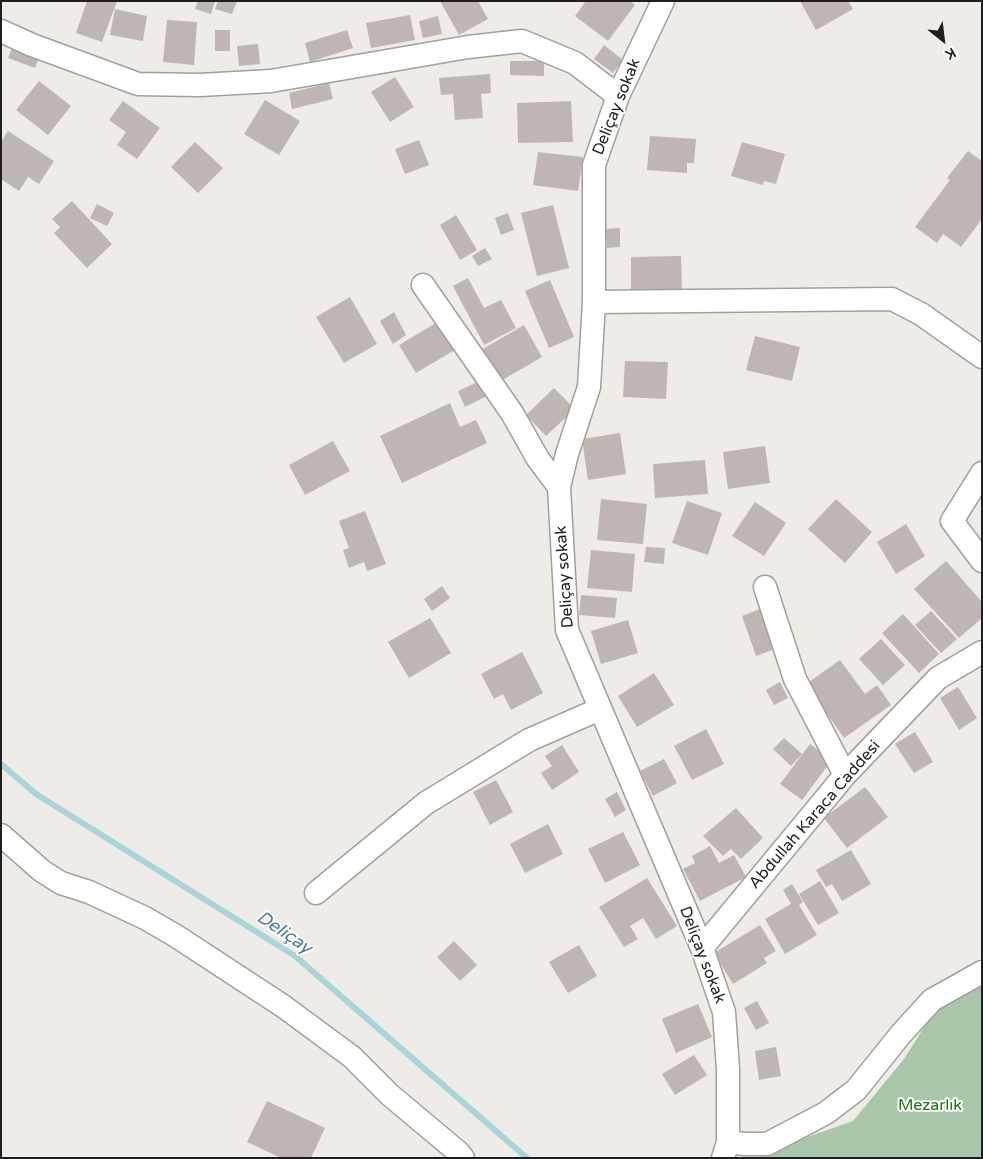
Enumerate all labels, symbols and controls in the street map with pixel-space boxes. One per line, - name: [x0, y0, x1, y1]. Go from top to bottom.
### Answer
- north arrow: [918, 15, 968, 65]
- text: K: [942, 44, 959, 63]
- street label: Deliçay sokak: [589, 56, 645, 158]
- street label: Deliçay sokak: [552, 525, 578, 629]
- street label: Abdullah Karaca Caddesi: [745, 737, 885, 893]
- street label: Deliçay sokak: [675, 904, 729, 1006]
- water label: Deliçay: [252, 907, 316, 959]
- park label: Mezarlık: [898, 1096, 962, 1116]

